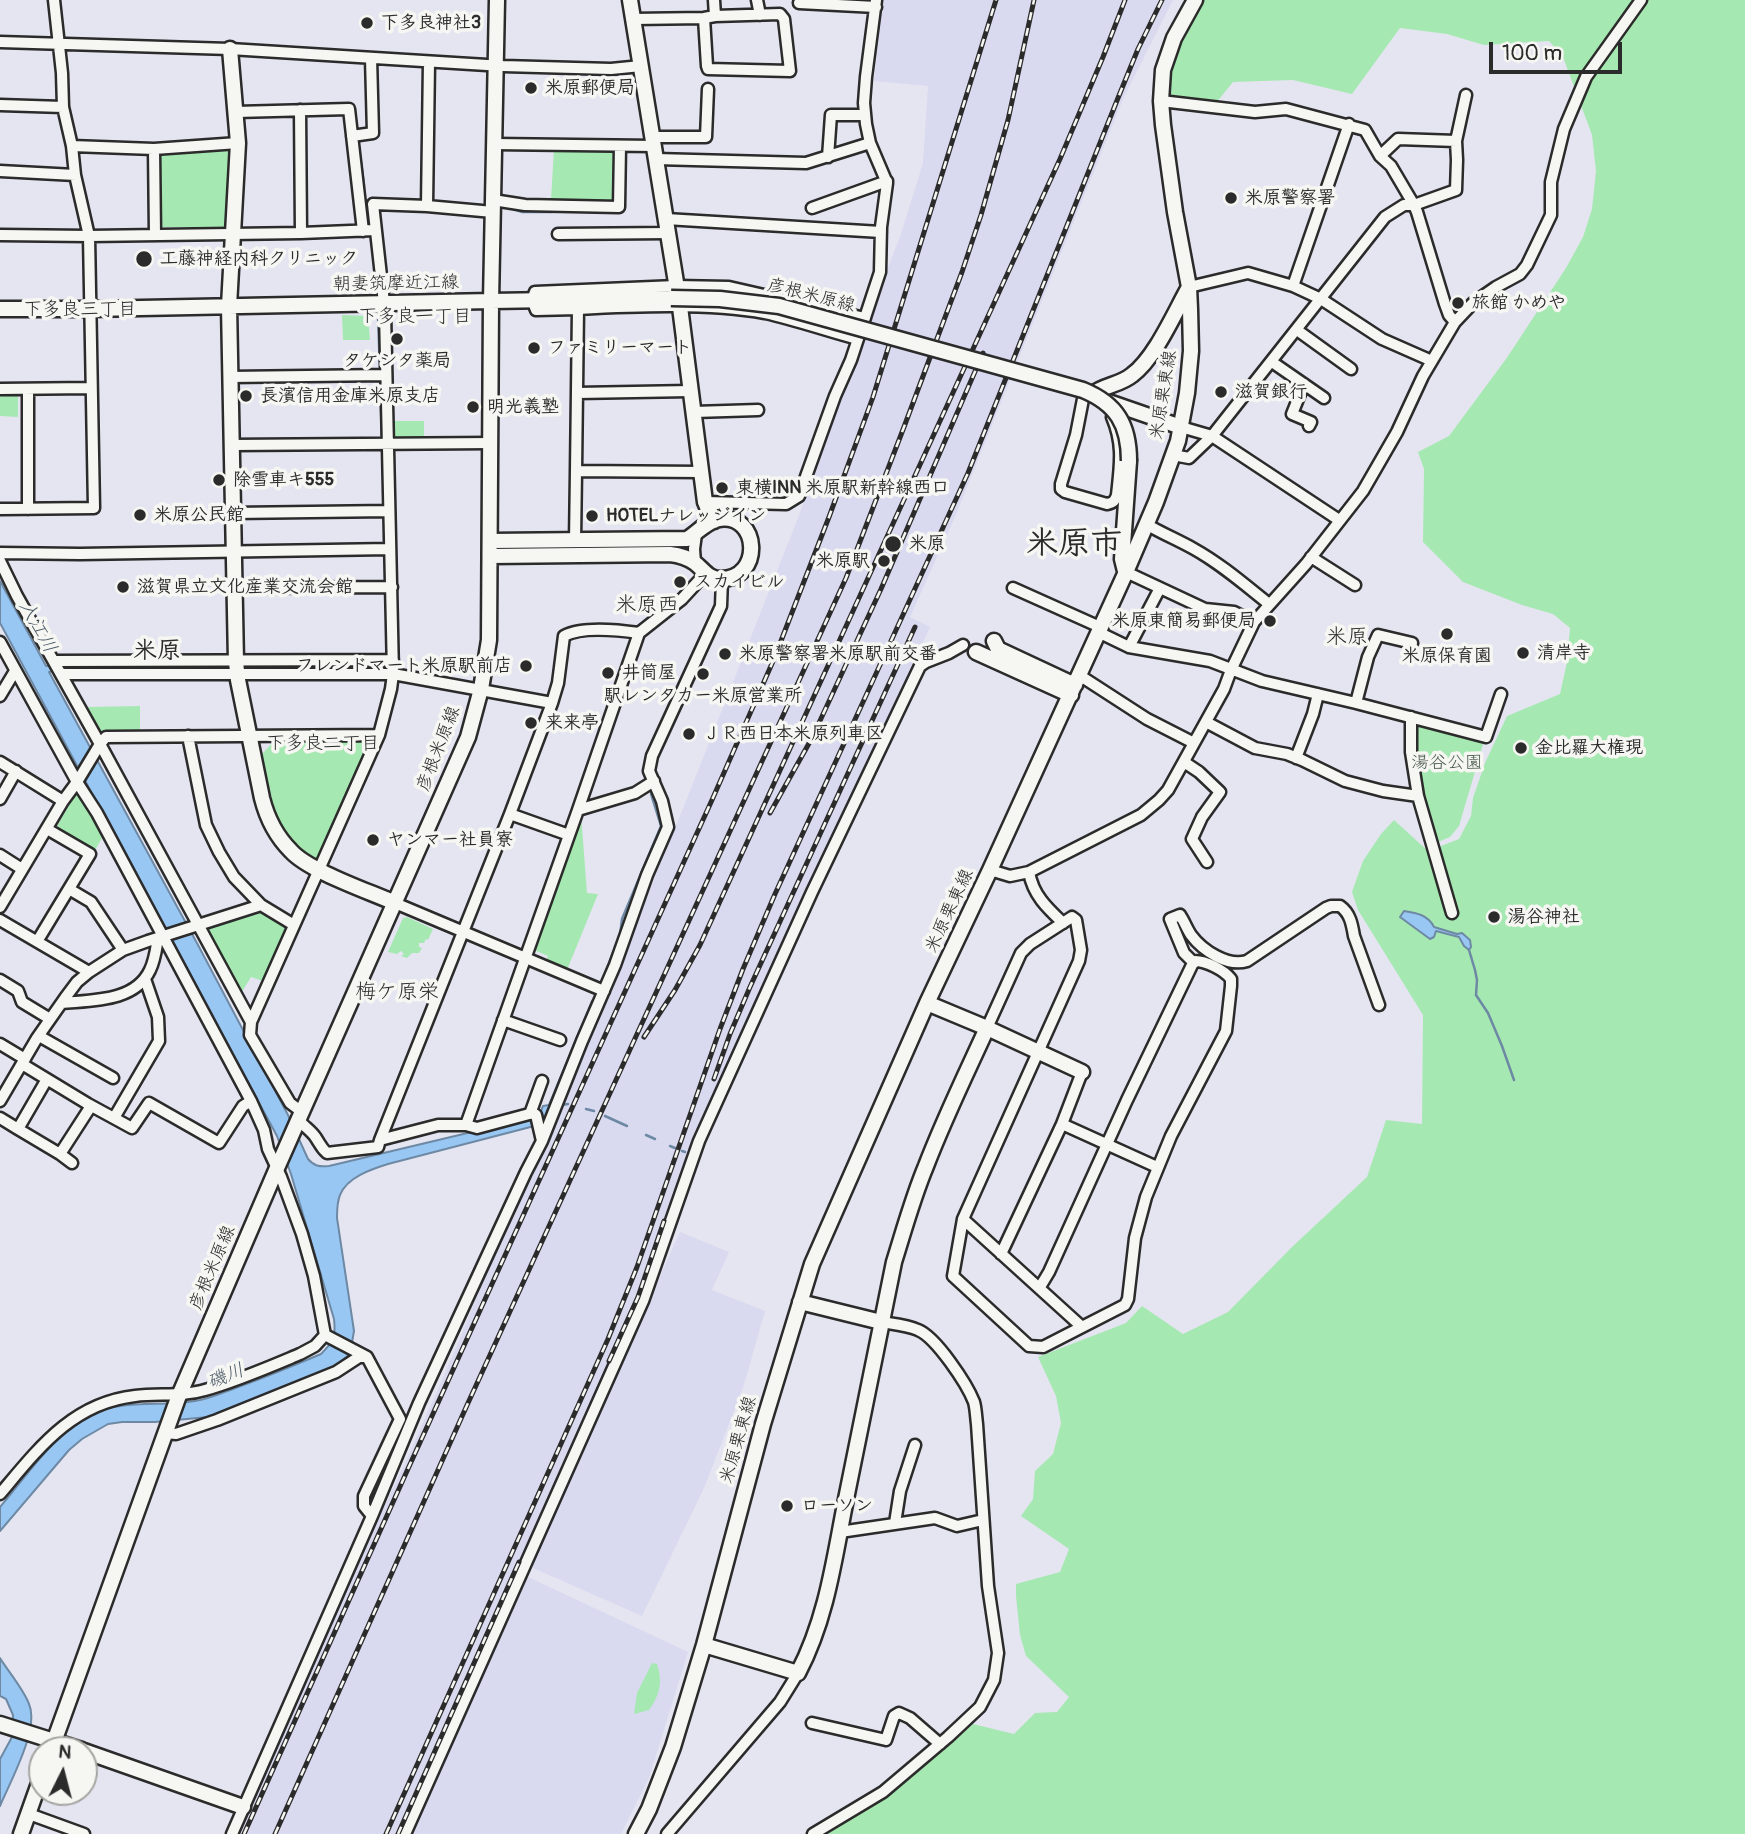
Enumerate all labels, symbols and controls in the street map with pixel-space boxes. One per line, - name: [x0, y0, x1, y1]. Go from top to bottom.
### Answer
- place label: 下多良神社3: [381, 12, 481, 34]
- marker: 下多良神社3: [359, 15, 375, 31]
- scale bar: [1493, 28, 1626, 72]
- text: 100 m: [1502, 40, 1562, 67]
- place label: 米原郵便局: [545, 77, 635, 99]
- marker: 米原郵便局: [523, 80, 539, 96]
- place label: 米原警察署: [1245, 187, 1335, 209]
- marker: 米原警察署: [1223, 190, 1239, 206]
- place label: 工藤神経内科クリニック: [160, 248, 358, 270]
- marker: 工藤神経内科クリニック: [134, 249, 154, 269]
- street label: 朝妻筑摩近江線: [333, 272, 459, 296]
- street label: 彦根米原線: [765, 275, 857, 317]
- place label: 旅館 かめや: [1472, 292, 1566, 314]
- marker: 旅館 かめや: [1450, 295, 1466, 311]
- district label: 下多良三丁目: [23, 299, 137, 321]
- district label: 下多良一丁目: [358, 306, 472, 328]
- marker: タケシタ薬局: [389, 331, 405, 347]
- place label: ファミリーマート: [548, 337, 692, 359]
- marker: ファミリーマート: [526, 340, 542, 356]
- street label: 米原栗東線: [1146, 349, 1182, 441]
- place label: タケシタ薬局: [343, 350, 451, 372]
- place label: 滋賀銀行: [1235, 381, 1307, 403]
- marker: 滋賀銀行: [1213, 384, 1229, 400]
- place label: 長濱信用金庫米原支店: [260, 385, 440, 407]
- marker: 長濱信用金庫米原支店: [238, 388, 254, 404]
- place label: 明光義塾: [487, 396, 559, 418]
- marker: 明光義塾: [465, 399, 481, 415]
- place label: 除雪車キ555: [233, 469, 334, 491]
- marker: 除雪車キ555: [211, 472, 227, 488]
- place label: 東横INN 米原駅新幹線西口: [736, 477, 949, 499]
- marker: 東横INN 米原駅新幹線西口: [714, 480, 730, 496]
- place label: 米原公民館: [154, 504, 244, 526]
- place label: HOTELナレッジイン: [606, 505, 766, 527]
- marker: 米原公民館: [132, 507, 148, 523]
- marker: HOTELナレッジイン: [584, 508, 600, 524]
- district label: 米原市: [1026, 526, 1122, 564]
- place label: 米原: [909, 533, 945, 555]
- marker: 米原: [883, 534, 903, 554]
- place label: 米原駅: [816, 550, 870, 572]
- marker: 米原駅: [876, 553, 892, 569]
- place label: スカイビル: [694, 571, 784, 593]
- marker: スカイビル: [672, 574, 688, 590]
- place label: 滋賀県立文化産業交流会館: [137, 576, 353, 598]
- marker: 滋賀県立文化産業交流会館: [115, 579, 131, 595]
- district label: 米原西: [616, 593, 678, 619]
- water label: 入江川: [13, 597, 61, 657]
- place label: 米原東簡易郵便局: [1112, 610, 1256, 632]
- marker: 米原東簡易郵便局: [1262, 613, 1278, 629]
- district label: 米原: [1326, 625, 1368, 651]
- marker: 米原保育園: [1439, 626, 1455, 642]
- district label: 米原: [133, 638, 181, 666]
- place label: 清岸寺: [1537, 642, 1591, 664]
- place label: 米原警察署米原駅前交番: [739, 643, 937, 665]
- place label: 米原保育園: [1402, 645, 1492, 667]
- marker: 清岸寺: [1515, 645, 1531, 661]
- marker: 米原警察署米原駅前交番: [717, 646, 733, 662]
- place label: フレンドマート米原駅前店: [296, 655, 512, 677]
- marker: フレンドマート米原駅前店: [518, 658, 534, 674]
- place label: 井筒屋: [622, 662, 676, 684]
- marker: 井筒屋: [600, 665, 616, 681]
- marker: 駅レンタカー米原営業所: [695, 666, 711, 682]
- place label: 駅レンタカー米原営業所: [604, 685, 802, 707]
- street label: 彦根米原線: [413, 703, 465, 795]
- place label: 来来亭: [545, 712, 599, 734]
- marker: 来来亭: [523, 715, 539, 731]
- place label: ＪＲ西日本米原列車区: [703, 723, 883, 745]
- marker: ＪＲ西日本米原列車区: [681, 726, 697, 742]
- district label: 下多良二丁目: [266, 733, 380, 755]
- place label: 金比羅大権現: [1535, 737, 1643, 759]
- marker: 金比羅大権現: [1513, 740, 1529, 756]
- park label: 湯谷公園: [1411, 752, 1483, 774]
- place label: ヤンマー社員寮: [387, 829, 513, 851]
- marker: ヤンマー社員寮: [365, 832, 381, 848]
- street label: 米原栗東線: [921, 866, 979, 956]
- place label: 湯谷神社: [1508, 906, 1580, 928]
- marker: 湯谷神社: [1486, 909, 1502, 925]
- district label: 梅ケ原栄: [355, 980, 439, 1006]
- street label: 彦根米原線: [185, 1222, 241, 1314]
- water label: 磯川: [204, 1359, 248, 1395]
- street label: 米原栗東線: [716, 1394, 762, 1486]
- place label: ローソン: [801, 1495, 873, 1517]
- marker: ローソン: [779, 1498, 795, 1514]
- north arrow: [28, 1736, 98, 1806]
- text: N: [57, 1739, 73, 1765]

